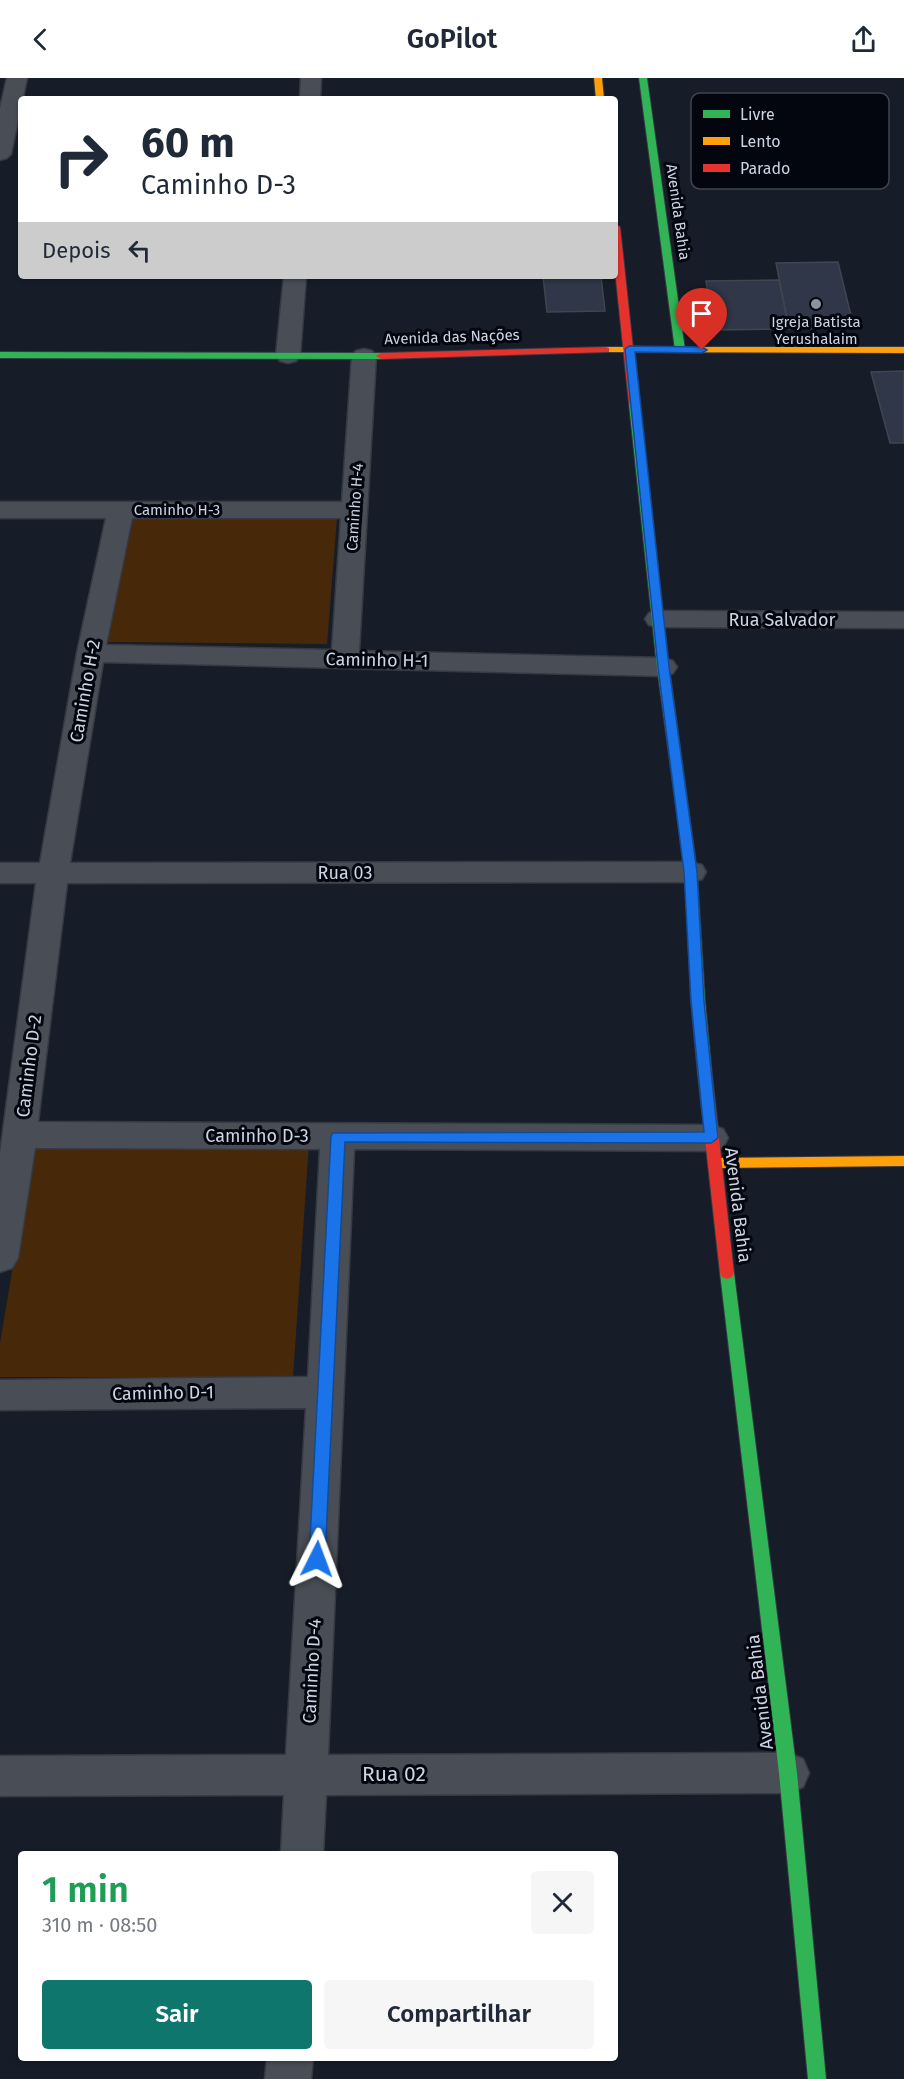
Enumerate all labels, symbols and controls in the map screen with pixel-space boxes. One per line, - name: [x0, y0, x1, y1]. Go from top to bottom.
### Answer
- icon: back: [24, 23, 57, 56]
- text: GoPilot: [407, 23, 497, 55]
- icon: share: [847, 23, 880, 56]
- legend: [691, 93, 889, 189]
- text: Livre: [740, 105, 775, 124]
- text: 60 m: [141, 118, 235, 168]
- icon: right: [42, 120, 120, 198]
- text: Lento: [740, 132, 781, 151]
- text: Parado: [740, 159, 790, 178]
- street label: Avenida Bahia: [662, 163, 694, 261]
- text: Caminho D-3: [141, 169, 296, 201]
- icon: left: [123, 234, 156, 267]
- text: Depois: [42, 237, 111, 264]
- pin: [676, 288, 727, 350]
- icon: arrive: [685, 297, 718, 330]
- marker: Igreja Batista Yerushalaim: [809, 297, 823, 311]
- place label: Igreja Batista Yerushalaim: [771, 313, 861, 348]
- street label: Avenida das Nações: [384, 326, 520, 348]
- street label: Caminho H-4: [343, 463, 367, 551]
- street label: Caminho H-3: [134, 501, 220, 519]
- street label: Rua Salvador: [728, 609, 836, 631]
- street label: Caminho H-2: [65, 638, 105, 744]
- street label: Caminho H-1: [326, 648, 428, 672]
- street label: Rua 03: [318, 862, 372, 884]
- street label: Caminho D-2: [12, 1013, 46, 1119]
- street label: Caminho D-3: [205, 1125, 309, 1147]
- street label: Avenida Bahia: [720, 1146, 756, 1264]
- street label: Caminho D-1: [112, 1381, 214, 1405]
- position arrow: [285, 1527, 349, 1591]
- street label: Caminho D-4: [298, 1618, 326, 1724]
- street label: Avenida Bahia: [742, 1633, 778, 1751]
- street label: Rua 02: [362, 1761, 426, 1787]
- text: 1 min: [42, 1868, 129, 1912]
- button: close: [531, 1871, 594, 1934]
- text: 310 m · 08:50: [42, 1913, 157, 1937]
- button: Sair: [42, 1980, 312, 2049]
- button: Compartilhar: [324, 1980, 594, 2049]

